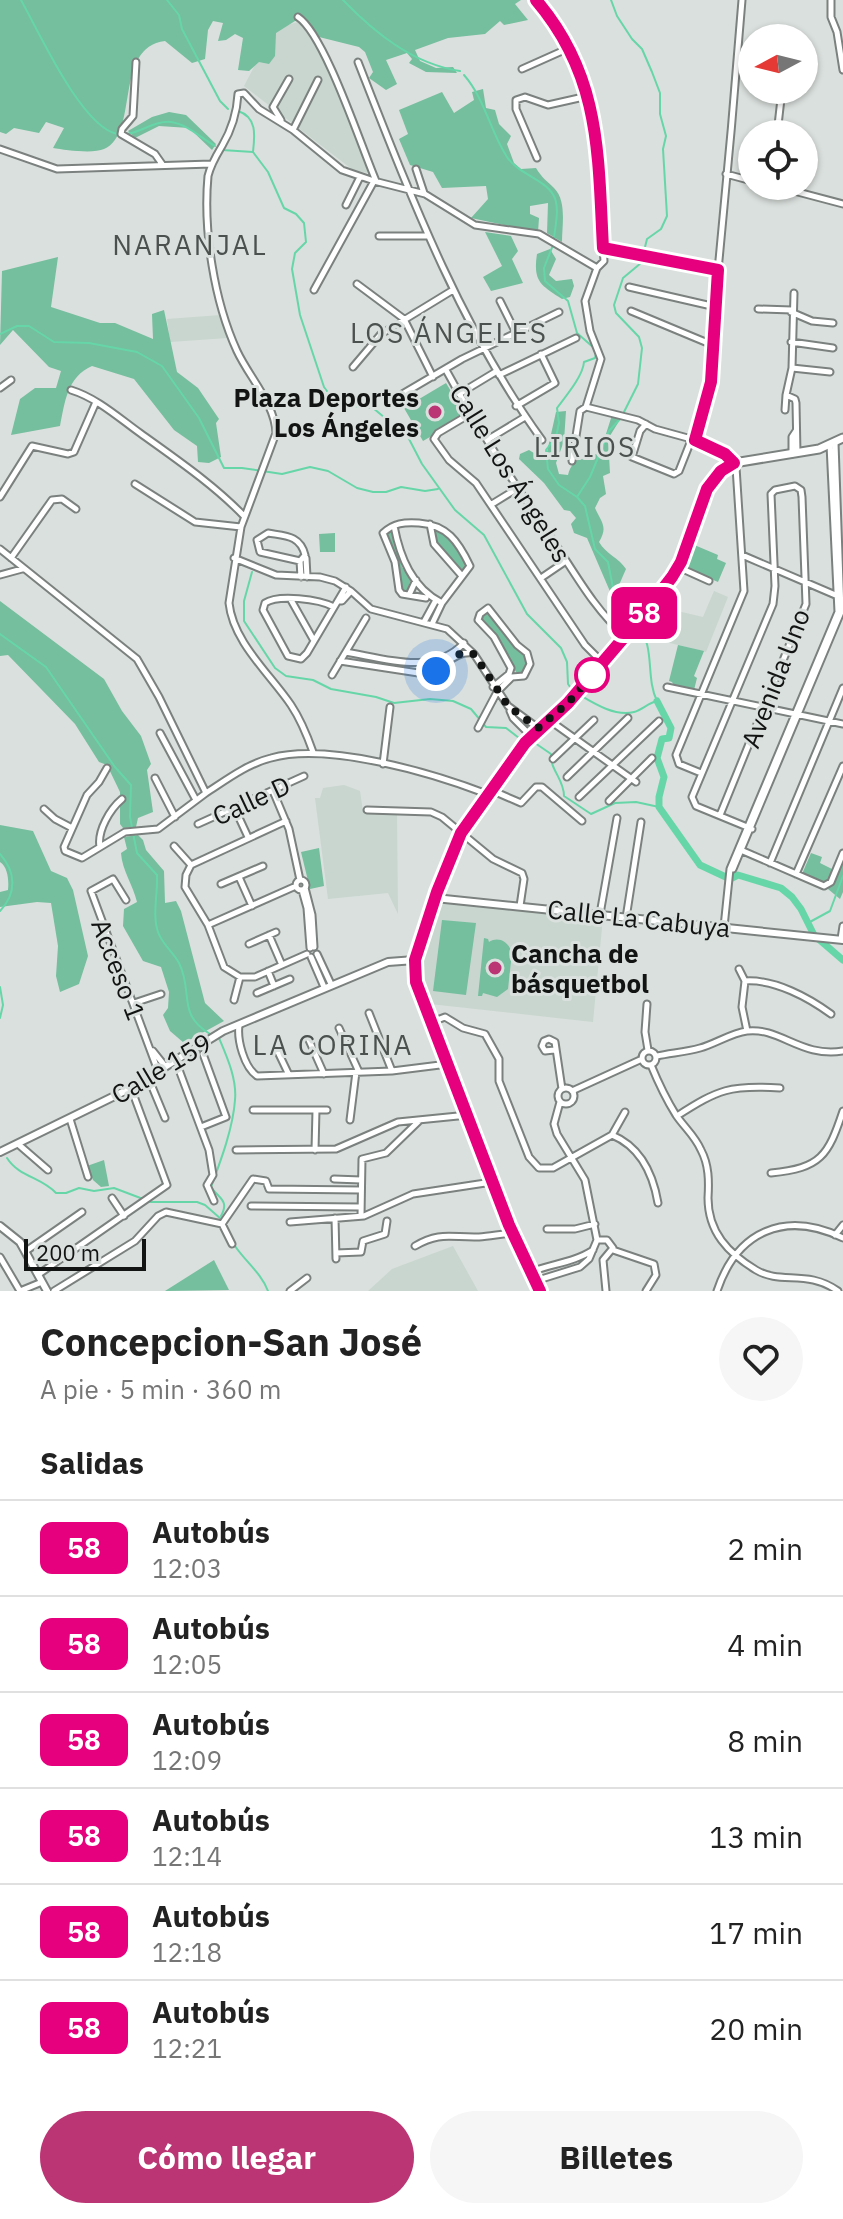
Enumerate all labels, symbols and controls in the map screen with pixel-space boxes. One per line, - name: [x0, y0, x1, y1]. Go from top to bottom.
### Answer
- north arrow: [738, 24, 818, 104]
- map controls: [738, 24, 818, 200]
- button: locate: [738, 120, 818, 200]
- district label: NARANJAL: [112, 226, 268, 263]
- district label: LOS ÁNGELES: [350, 314, 548, 351]
- street label: Calle Los Ángeles: [443, 378, 579, 568]
- place label: Plaza Deportes Los Ángeles: [233, 380, 419, 444]
- marker: Plaza Deportes Los Ángeles: [426, 403, 444, 421]
- district label: LIRIOS: [534, 428, 636, 465]
- line badge: 58: [608, 587, 680, 639]
- text: 58: [627, 594, 661, 631]
- street label: Avenida Uno: [733, 604, 817, 752]
- your location: [416, 651, 456, 691]
- unlabelled marker: [575, 658, 609, 692]
- street label: Calle D: [207, 767, 295, 833]
- street label: Calle La Cabuya: [546, 891, 732, 945]
- street label: Acceso 1: [84, 914, 154, 1024]
- place label: Cancha de básquetbol: [511, 936, 649, 1000]
- marker: Cancha de básquetbol: [486, 959, 504, 977]
- street label: Calle 159: [105, 1025, 217, 1111]
- district label: LA CORINA: [253, 1026, 413, 1063]
- scale bar: [24, 1235, 146, 1271]
- text: 200 m: [36, 1238, 100, 1267]
- text: Concepcion-San José: [40, 1317, 422, 1366]
- button: heart: [719, 1317, 803, 1401]
- text: A pie · 5 min · 360 m: [40, 1372, 282, 1406]
- text: Salidas: [40, 1443, 144, 1482]
- text: Autobús: [152, 1512, 270, 1551]
- text: 58: [67, 1529, 101, 1566]
- text: 2 min: [727, 1529, 803, 1568]
- text: 12:03: [152, 1551, 222, 1585]
- text: Autobús: [152, 1608, 270, 1647]
- text: 58: [67, 1625, 101, 1662]
- text: 4 min: [727, 1625, 803, 1664]
- text: 12:05: [152, 1647, 222, 1681]
- text: Autobús: [152, 1704, 270, 1743]
- text: 58: [67, 1721, 101, 1758]
- text: 8 min: [727, 1721, 803, 1760]
- text: 12:09: [152, 1743, 222, 1777]
- text: Autobús: [152, 1800, 270, 1839]
- text: 58: [67, 1817, 101, 1854]
- text: 13 min: [709, 1817, 803, 1856]
- text: 12:14: [152, 1839, 222, 1873]
- text: Autobús: [152, 1896, 270, 1935]
- text: 58: [67, 1913, 101, 1950]
- text: 17 min: [709, 1913, 803, 1952]
- text: 12:18: [152, 1935, 222, 1969]
- text: Autobús: [152, 1992, 270, 2031]
- text: 58: [67, 2009, 101, 2046]
- text: 20 min: [709, 2009, 803, 2048]
- text: 12:21: [152, 2031, 222, 2065]
- button: Cómo llegar: [40, 2111, 414, 2203]
- button: Billetes: [430, 2111, 803, 2203]

